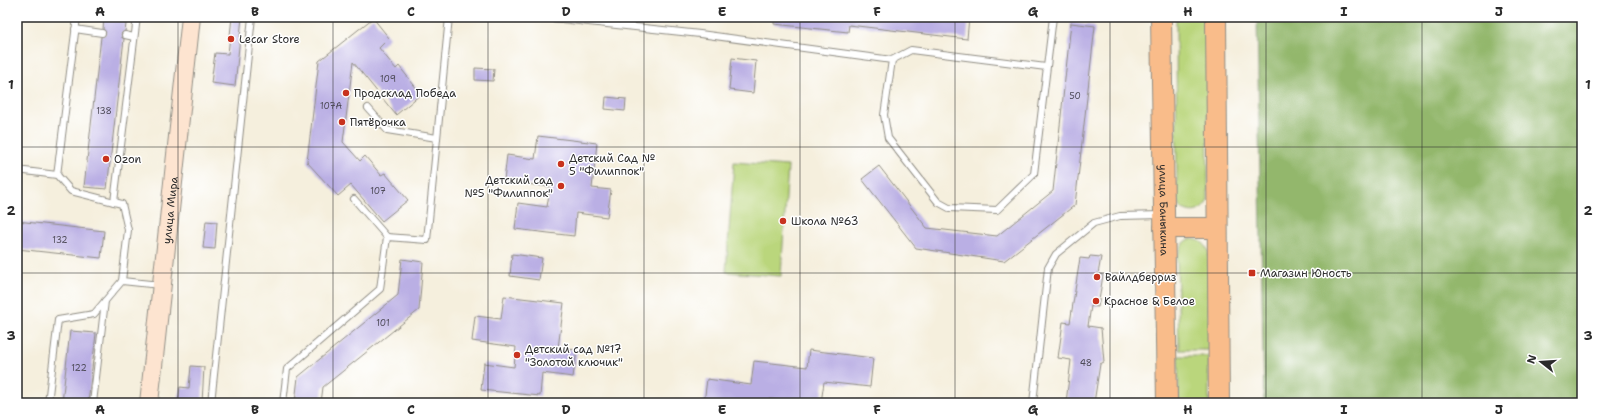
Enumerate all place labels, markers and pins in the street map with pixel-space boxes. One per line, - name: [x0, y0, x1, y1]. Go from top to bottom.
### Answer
- place label: Lecar Store: [239, 32, 300, 47]
- marker: Lecar Store: [226, 34, 236, 44]
- place label: Продсклад Победа: [354, 86, 456, 101]
- marker: Продсклад Победа: [341, 88, 351, 98]
- place label: Пятёрочка: [350, 115, 406, 130]
- marker: Пятёрочка: [337, 117, 347, 127]
- place label: Детский Сад № 5 "Филиппок": [569, 151, 655, 179]
- place label: Ozon: [114, 152, 142, 167]
- marker: Ozon: [101, 154, 111, 164]
- marker: Детский Сад № 5 "Филиппок": [556, 159, 566, 169]
- place label: Детский сад №5 "Филиппок": [464, 173, 553, 201]
- marker: Детский сад №5 "Филиппок": [556, 181, 566, 191]
- place label: Школа №63: [791, 214, 858, 229]
- marker: Школа №63: [778, 216, 788, 226]
- place label: Магазин Юность: [1260, 266, 1352, 281]
- marker: Магазин Юность: [1247, 268, 1257, 278]
- place label: Вайлдберриз: [1105, 270, 1176, 285]
- marker: Вайлдберриз: [1092, 272, 1102, 282]
- place label: Красное & Белое: [1104, 294, 1195, 309]
- marker: Красное & Белое: [1091, 296, 1101, 306]
- place label: Детский сад №17 "Золотой ключик": [525, 342, 623, 370]
- marker: Детский сад №17 "Золотой ключик": [512, 350, 522, 360]

